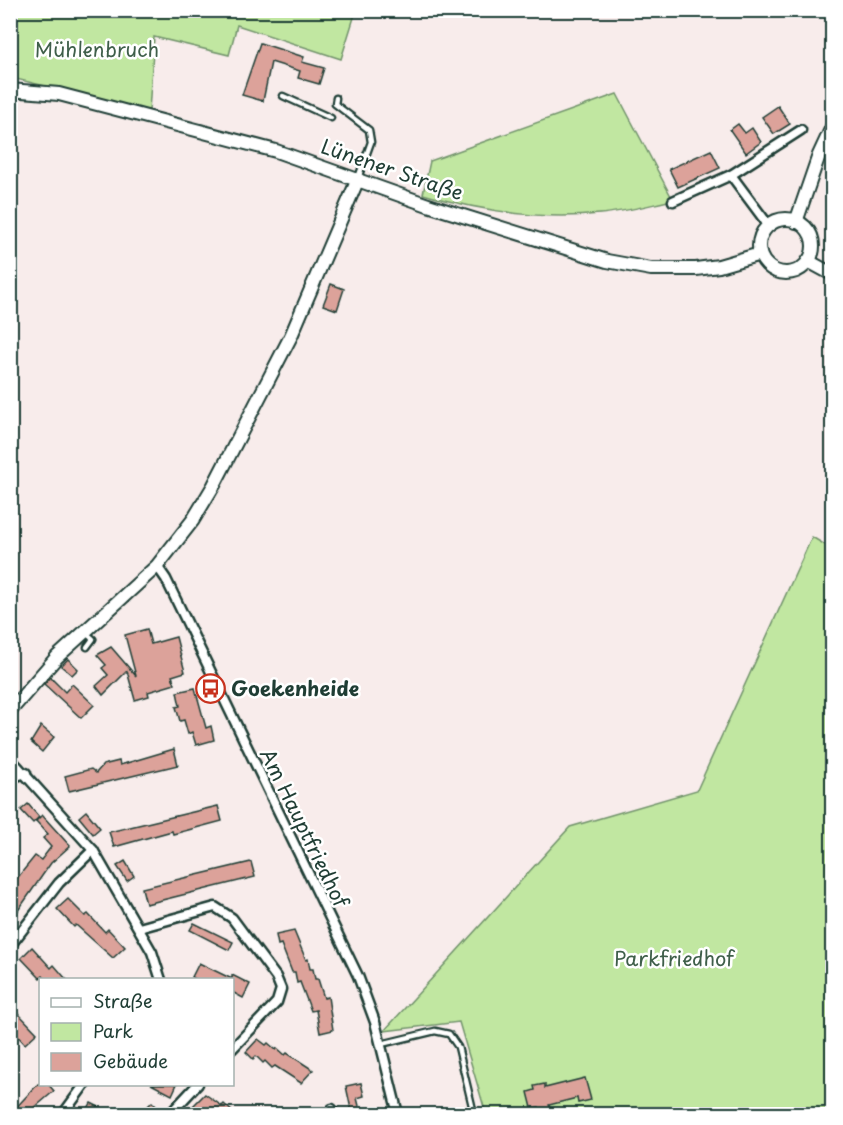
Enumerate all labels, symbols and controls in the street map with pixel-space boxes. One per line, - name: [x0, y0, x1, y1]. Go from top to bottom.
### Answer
- park label: Mühlenbruch: [35, 34, 159, 64]
- street label: Lünener Straße: [317, 131, 467, 207]
- bus stop icon: Goekenheide: [194, 673, 226, 705]
- place label: Goekenheide: [231, 673, 359, 703]
- street label: Am Hauptfriedhof: [253, 743, 357, 913]
- park label: Parkfriedhof: [614, 943, 735, 973]
- legend: [39, 978, 234, 1086]
- text: Straße: [93, 987, 153, 1014]
- text: Park: [93, 1017, 133, 1044]
- text: Gebäude: [93, 1047, 168, 1074]

